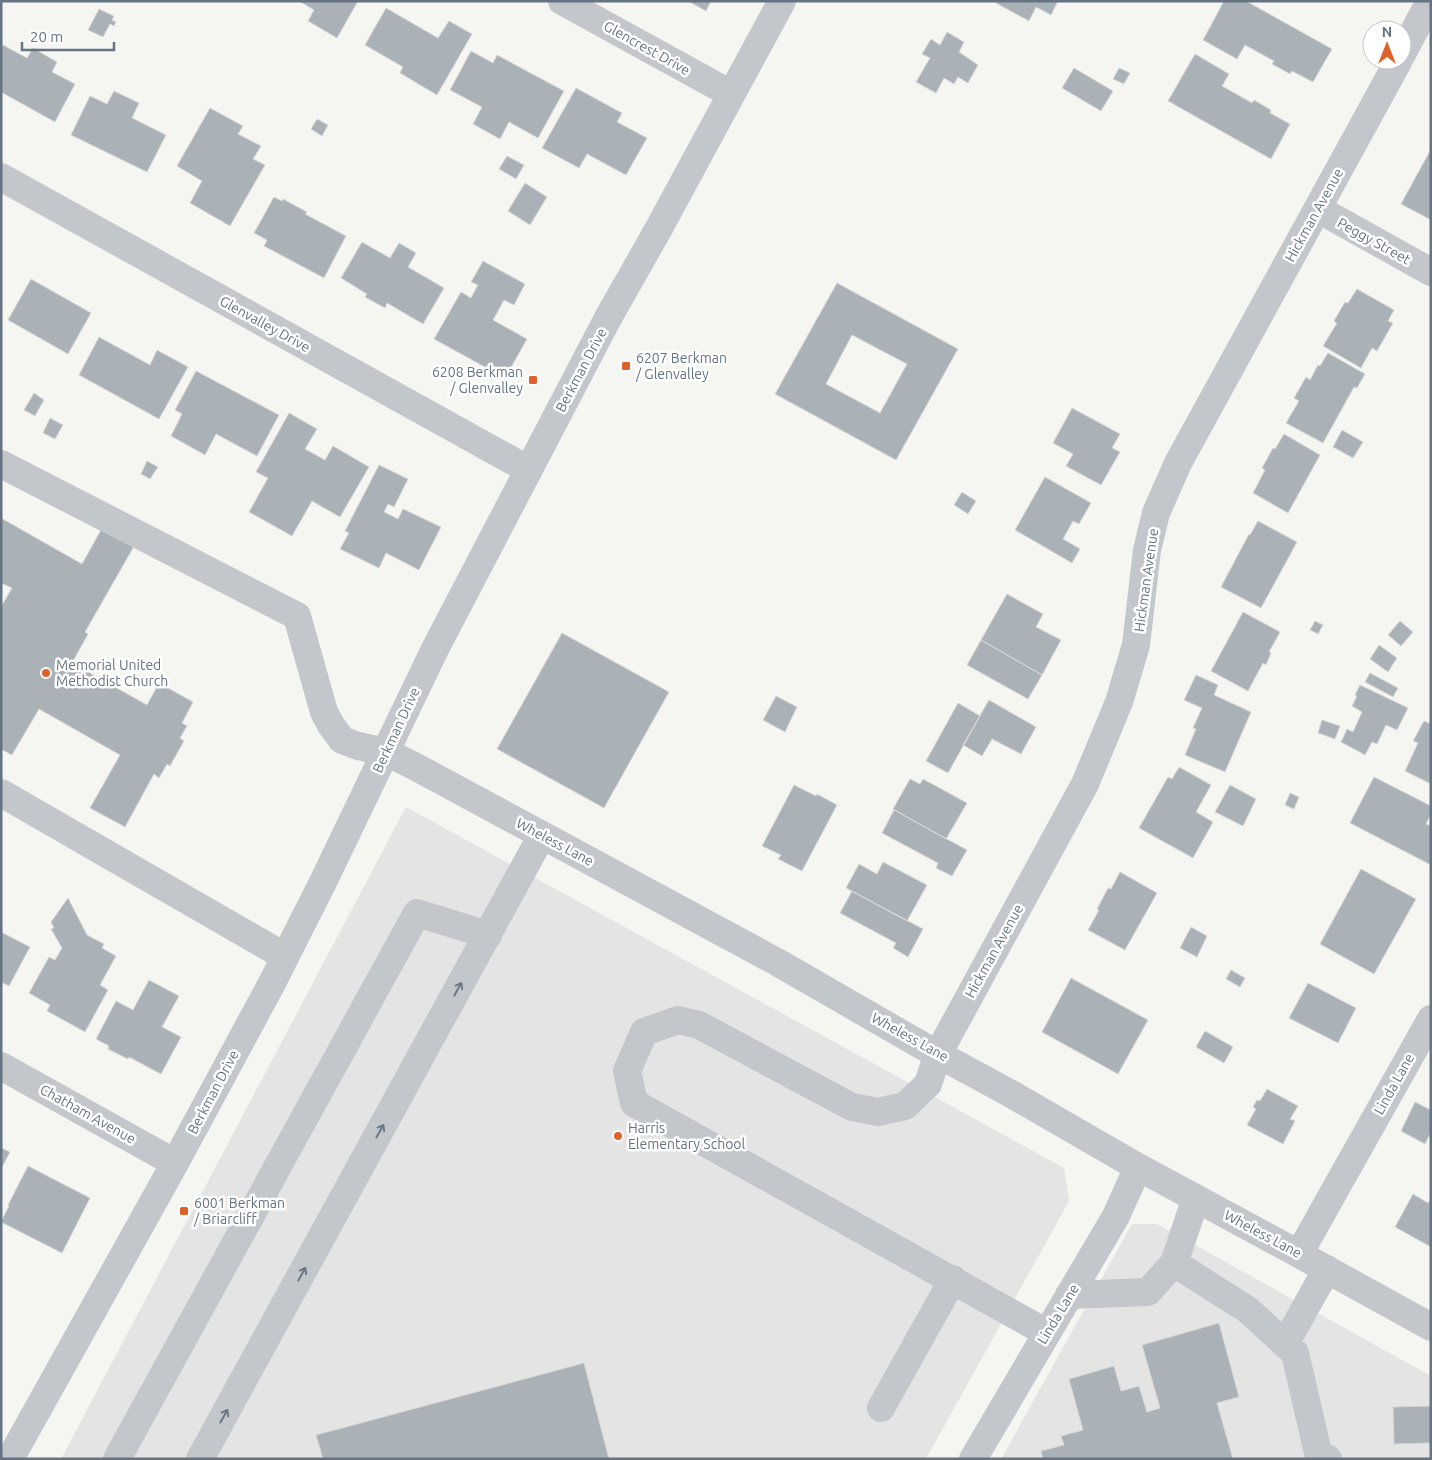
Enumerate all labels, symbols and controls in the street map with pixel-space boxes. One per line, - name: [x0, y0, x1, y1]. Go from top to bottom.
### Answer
- street label: Glencrest Drive: [601, 18, 693, 78]
- scale bar: [22, 20, 115, 52]
- north arrow: [1362, 20, 1412, 70]
- text: N: [1382, 24, 1392, 40]
- text: 20 m: [30, 28, 63, 45]
- street label: Hickman Avenue: [1282, 165, 1346, 265]
- street label: Peggy Street: [1335, 214, 1414, 268]
- street label: Glenvalley Drive: [217, 293, 313, 355]
- street label: Berkman Drive: [552, 325, 610, 415]
- place label: 6207 Berkman / Glenvalley: [635, 350, 727, 382]
- marker: 6207 Berkman / Glenvalley: [620, 360, 632, 372]
- place label: 6208 Berkman / Glenvalley: [432, 364, 523, 396]
- marker: 6208 Berkman / Glenvalley: [527, 374, 539, 386]
- street label: Hickman Avenue: [1131, 527, 1161, 633]
- place label: Memorial United Methodist Church: [56, 657, 168, 689]
- marker: Memorial United Methodist Church: [40, 667, 52, 679]
- street label: Berkman Drive: [369, 685, 423, 775]
- street label: Wheless Lane: [514, 815, 596, 869]
- street label: Hickman Avenue: [962, 901, 1026, 1001]
- one-way arrow: [453, 981, 463, 996]
- street label: Wheless Lane: [869, 1009, 951, 1065]
- street label: Berkman Drive: [184, 1047, 242, 1137]
- street label: Linda Lane: [1371, 1051, 1417, 1117]
- street label: Chatham Avenue: [37, 1081, 139, 1147]
- place label: Harris Elementary School: [628, 1120, 746, 1152]
- one-way arrow: [376, 1124, 385, 1139]
- marker: Harris Elementary School: [612, 1130, 624, 1142]
- place label: 6001 Berkman / Briarcliff: [193, 1195, 285, 1227]
- marker: 6001 Berkman / Briarcliff: [178, 1205, 190, 1217]
- street label: Wheless Lane: [1222, 1207, 1304, 1261]
- one-way arrow: [297, 1266, 307, 1281]
- street label: Linda Lane: [1034, 1281, 1082, 1347]
- one-way arrow: [219, 1409, 229, 1424]

